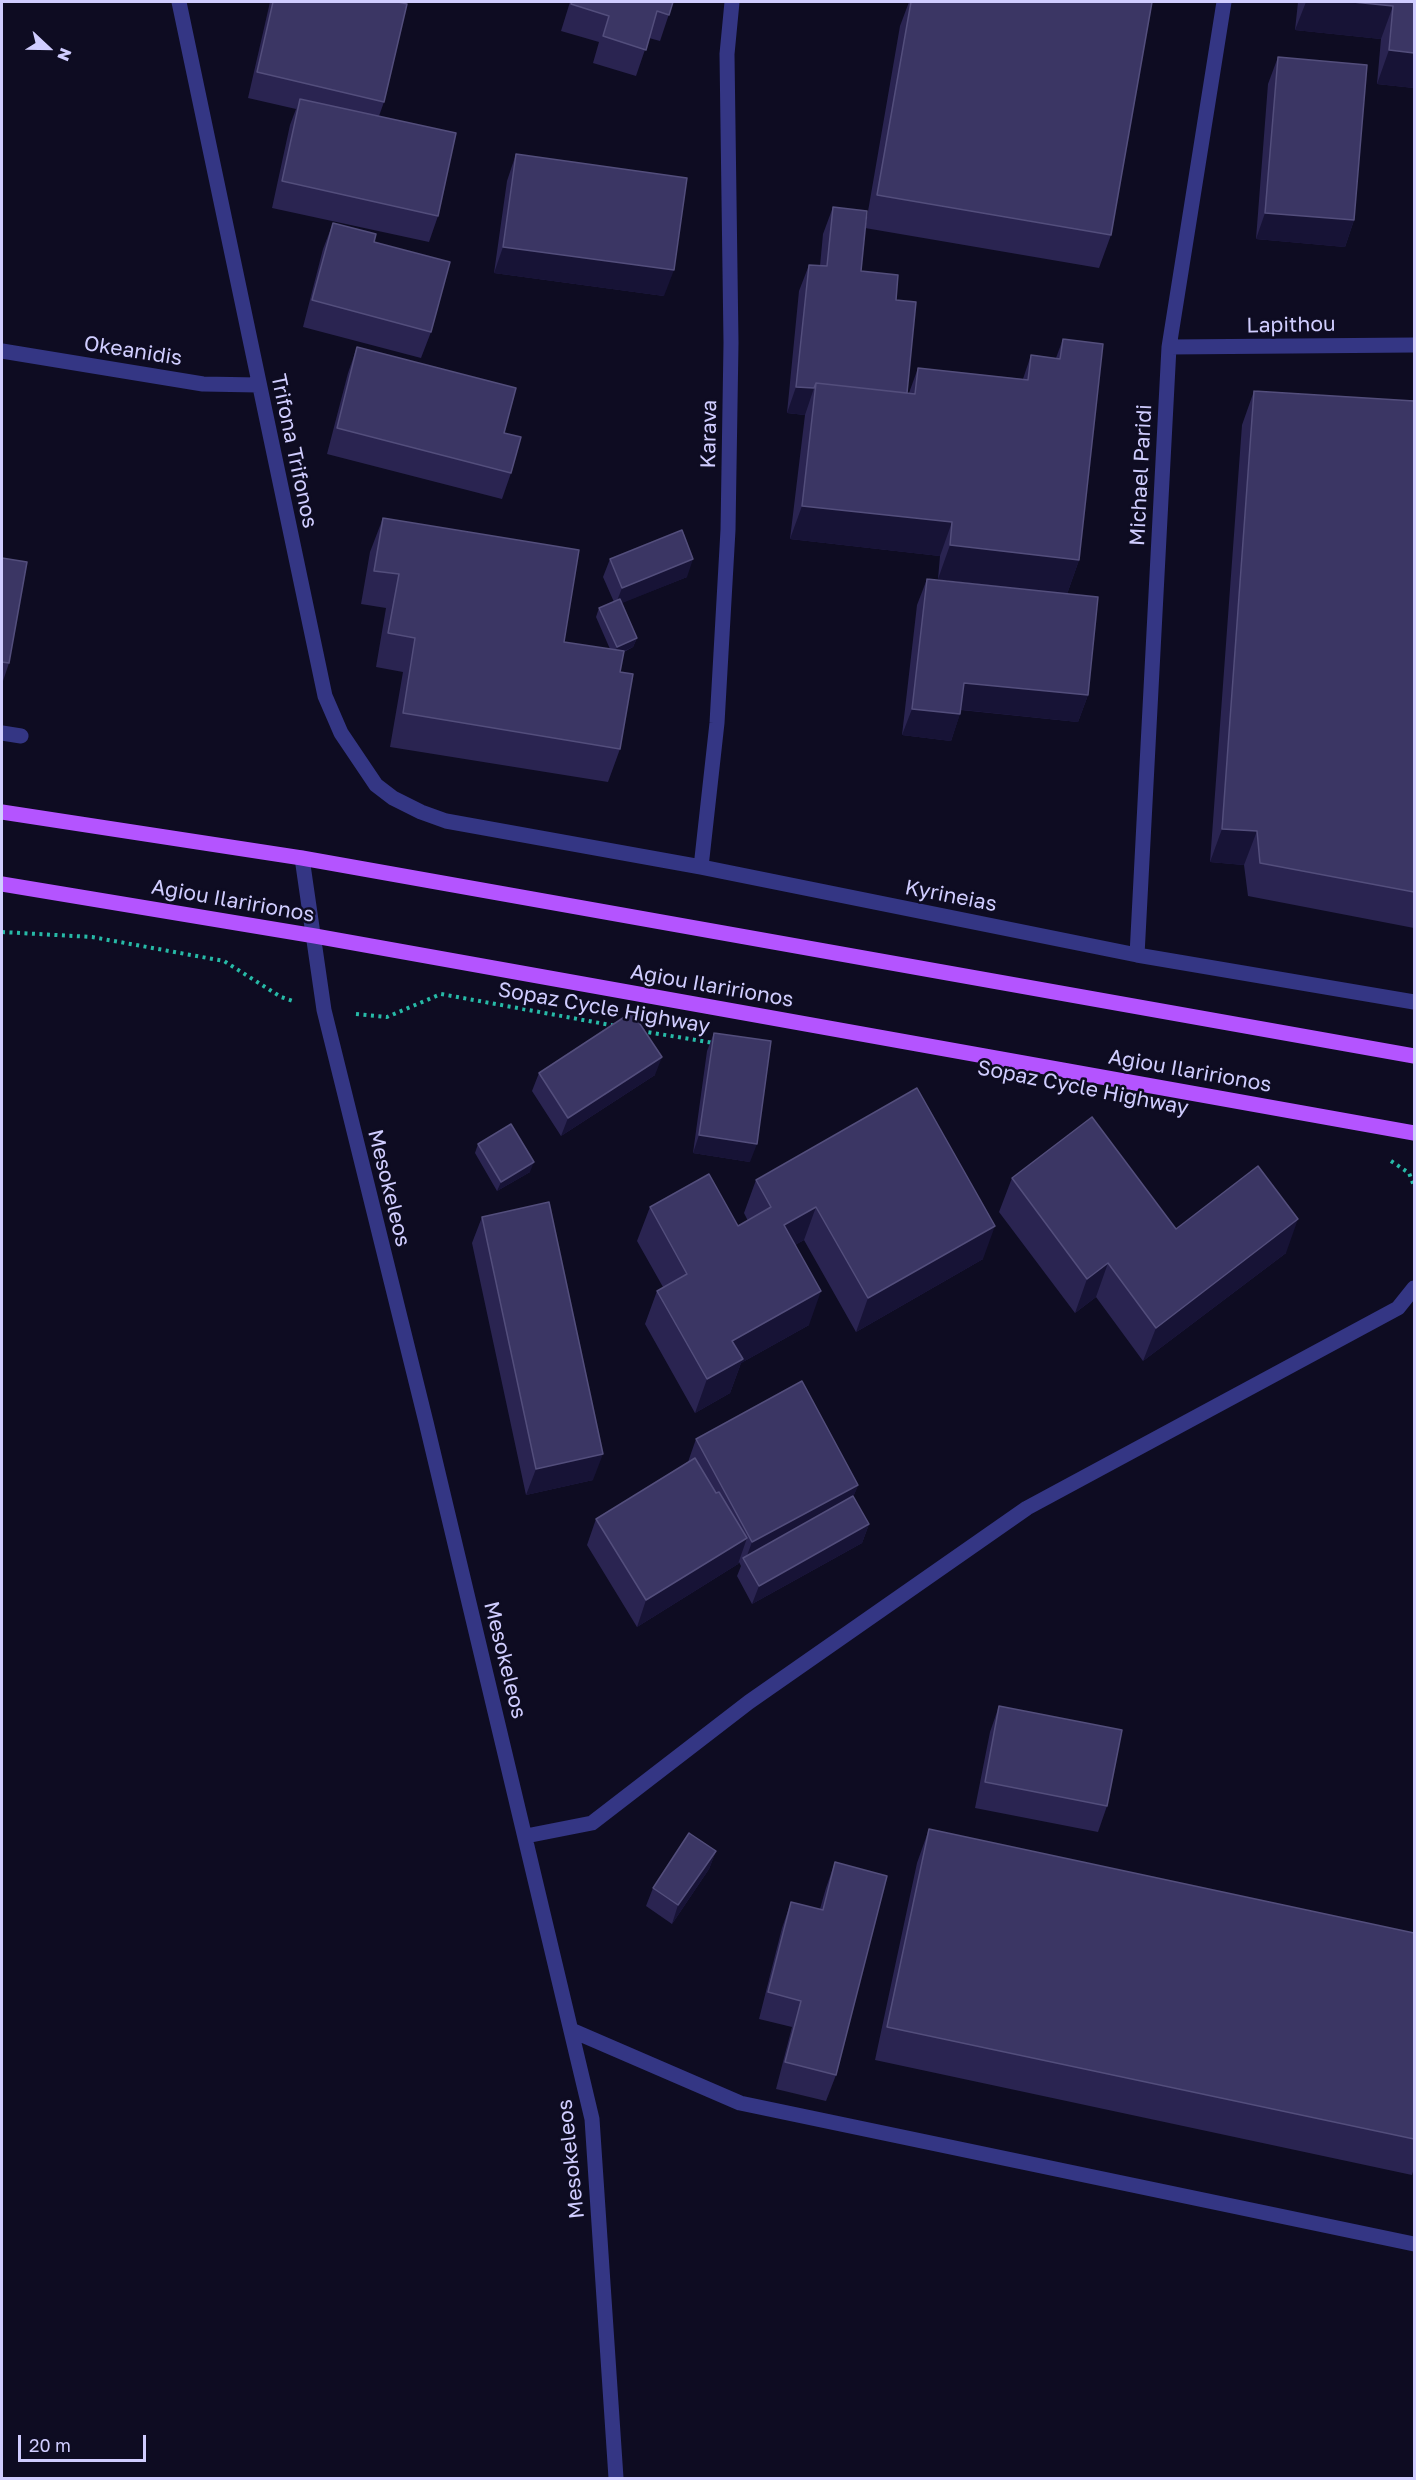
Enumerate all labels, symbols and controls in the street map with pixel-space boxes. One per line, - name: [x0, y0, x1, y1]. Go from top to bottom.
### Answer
- north arrow: [18, 18, 78, 78]
- text: N: [53, 45, 76, 64]
- street label: Lapithou: [1246, 312, 1336, 338]
- street label: Okeanidis: [82, 331, 184, 371]
- street label: Trifona Trifonos: [265, 372, 323, 530]
- street label: Karava: [696, 400, 722, 468]
- street label: Michael Paridi: [1125, 404, 1157, 546]
- street label: Agiou Ilaririonos: [150, 874, 316, 928]
- street label: Kyrineias: [903, 875, 999, 917]
- street label: Agiou Ilaririonos: [629, 959, 795, 1013]
- street label: Sopaz Cycle Highway: [496, 977, 712, 1039]
- street label: Agiou Ilaririonos: [1107, 1044, 1273, 1098]
- street label: Sopaz Cycle Highway: [975, 1055, 1191, 1121]
- street label: Mesokeleos: [362, 1127, 416, 1249]
- street label: Mesokeleos: [478, 1599, 532, 1721]
- street label: Mesokeleos: [552, 2098, 590, 2220]
- scale bar: [21, 2423, 148, 2461]
- text: 20 m: [29, 2434, 71, 2456]

